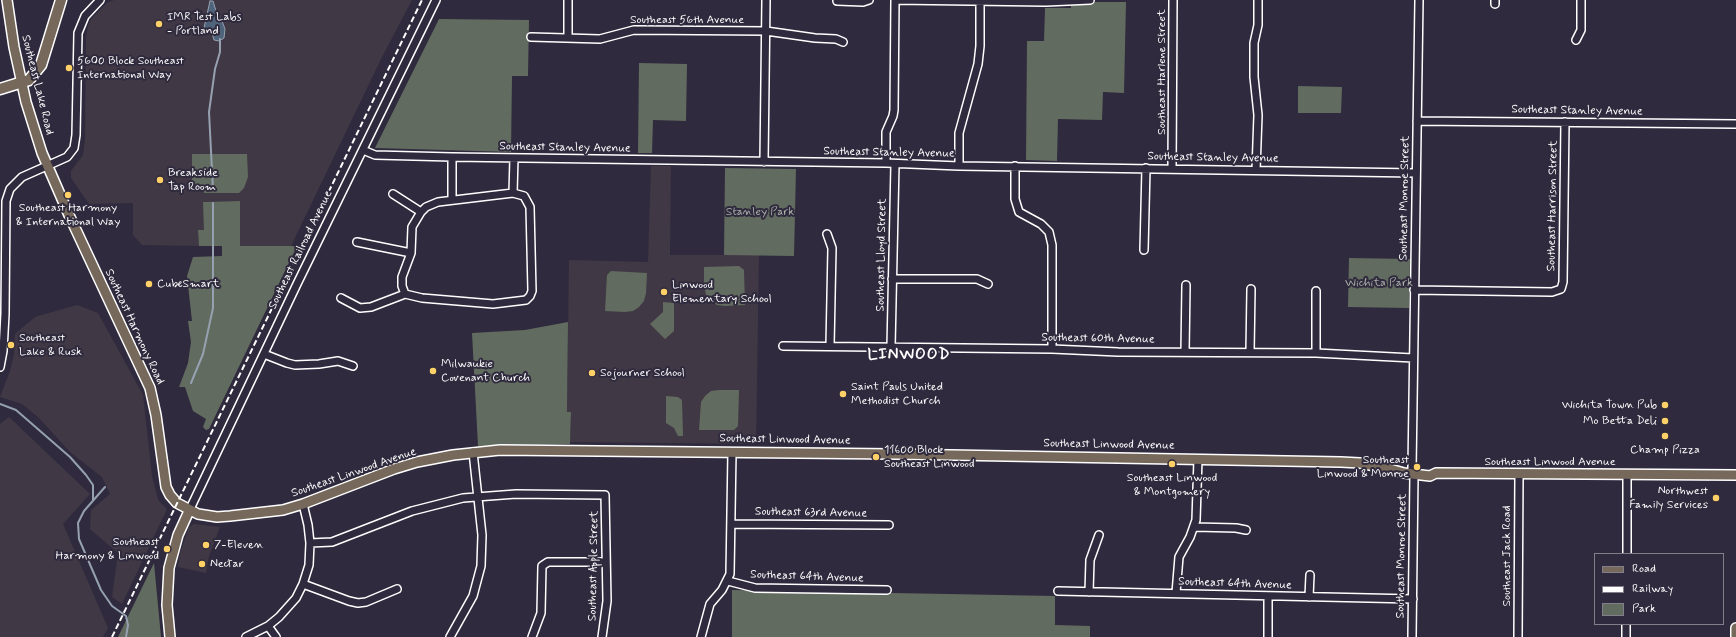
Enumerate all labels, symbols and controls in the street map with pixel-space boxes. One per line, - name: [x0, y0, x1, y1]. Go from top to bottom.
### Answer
- street label: Southeast Harlene Street: [1155, 9, 1169, 135]
- place label: IMR Test Labs - Portland: [167, 10, 241, 38]
- street label: Southeast 56th Avenue: [630, 13, 744, 27]
- marker: IMR Test Labs - Portland: [154, 19, 164, 29]
- street label: Southeast Lake Road: [18, 34, 56, 136]
- place label: 5600 Block Southeast International Way: [77, 54, 184, 82]
- marker: 5600 Block Southeast International Way: [64, 63, 74, 73]
- street label: Southeast Stanley Avenue: [1511, 103, 1643, 119]
- street label: Southeast Monroe Street: [1397, 135, 1413, 261]
- street label: Southeast Stanley Avenue: [499, 140, 631, 156]
- street label: Southeast Harrison Street: [1545, 140, 1561, 272]
- street label: Southeast Stanley Avenue: [823, 145, 955, 161]
- street label: Southeast Stanley Avenue: [1147, 150, 1279, 166]
- place label: Breakside Tap Room: [168, 166, 218, 194]
- marker: Breakside Tap Room: [155, 175, 165, 185]
- street label: Southeast Railroad Avenue: [266, 188, 336, 312]
- marker: Southeast Harmony & International Way: [63, 190, 73, 200]
- street label: Southeast Lloyd Street: [874, 198, 890, 312]
- place label: Southeast Harmony & International Way: [16, 201, 120, 229]
- park label: Stanley Park: [726, 205, 794, 219]
- street label: Southeast Harmony Road: [101, 267, 167, 387]
- park label: Wichita Park: [1345, 276, 1413, 290]
- place label: CubeSmart: [157, 277, 219, 291]
- place label: Linwood Elementary School: [672, 278, 772, 306]
- marker: CubeSmart: [144, 279, 154, 289]
- marker: Linwood Elementary School: [659, 287, 669, 297]
- place label: Southeast Lake & Rusk: [19, 331, 82, 359]
- street label: Southeast 60th Avenue: [1041, 331, 1155, 347]
- marker: Southeast Lake & Rusk: [6, 340, 16, 350]
- district label: LINWOOD: [869, 346, 949, 366]
- place label: Milwaukie Covenant Church: [441, 357, 530, 385]
- marker: Milwaukie Covenant Church: [428, 366, 438, 376]
- place label: Sojourner School: [600, 366, 685, 380]
- marker: Sojourner School: [587, 368, 597, 378]
- place label: Saint Pauls United Methodist Church: [851, 380, 943, 408]
- marker: Saint Pauls United Methodist Church: [838, 389, 848, 399]
- place label: Wichita Town Pub: [1562, 398, 1657, 412]
- marker: Wichita Town Pub: [1660, 400, 1670, 410]
- place label: Mo Betta Deli: [1583, 414, 1657, 428]
- marker: Mo Betta Deli: [1660, 416, 1670, 426]
- marker: Champ Pizza: [1660, 431, 1670, 441]
- street label: Southeast Linwood Avenue: [719, 432, 851, 448]
- street label: Southeast Linwood Avenue: [1043, 437, 1175, 453]
- place label: 11600 Block Southeast Linwood: [884, 443, 974, 471]
- place label: Champ Pizza: [1630, 443, 1700, 457]
- street label: Southeast Linwood Avenue: [290, 445, 418, 501]
- marker: 11600 Block Southeast Linwood: [871, 452, 881, 462]
- place label: Southeast Linwood & Monroe: [1317, 453, 1409, 481]
- street label: Southeast Linwood Avenue: [1484, 455, 1616, 469]
- marker: Southeast Linwood & Montgomery: [1167, 459, 1177, 469]
- marker: Southeast Linwood & Monroe: [1412, 462, 1422, 472]
- place label: Southeast Linwood & Montgomery: [1127, 471, 1217, 499]
- place label: Northwest Family Services: [1629, 484, 1708, 512]
- street label: Southeast Monroe Street: [1394, 493, 1410, 619]
- marker: Northwest Family Services: [1711, 493, 1721, 503]
- street label: Southeast 63rd Avenue: [755, 505, 867, 521]
- street label: Southeast Jack Road: [1500, 505, 1514, 607]
- street label: Southeast Apple Street: [586, 511, 602, 621]
- place label: Southeast Harmony & Linwood: [56, 535, 159, 563]
- place label: 7-Eleven: [214, 538, 263, 552]
- marker: 7-Eleven: [201, 540, 211, 550]
- marker: Southeast Harmony & Linwood: [162, 544, 172, 554]
- legend: [1594, 553, 1724, 625]
- place label: Nectar: [210, 557, 244, 571]
- marker: Nectar: [197, 559, 207, 569]
- text: Road: [1632, 561, 1656, 577]
- street label: Southeast 64th Avenue: [750, 568, 864, 586]
- street label: Southeast 64th Avenue: [1178, 575, 1292, 593]
- text: Railway: [1632, 581, 1673, 597]
- text: Park: [1632, 601, 1656, 617]

